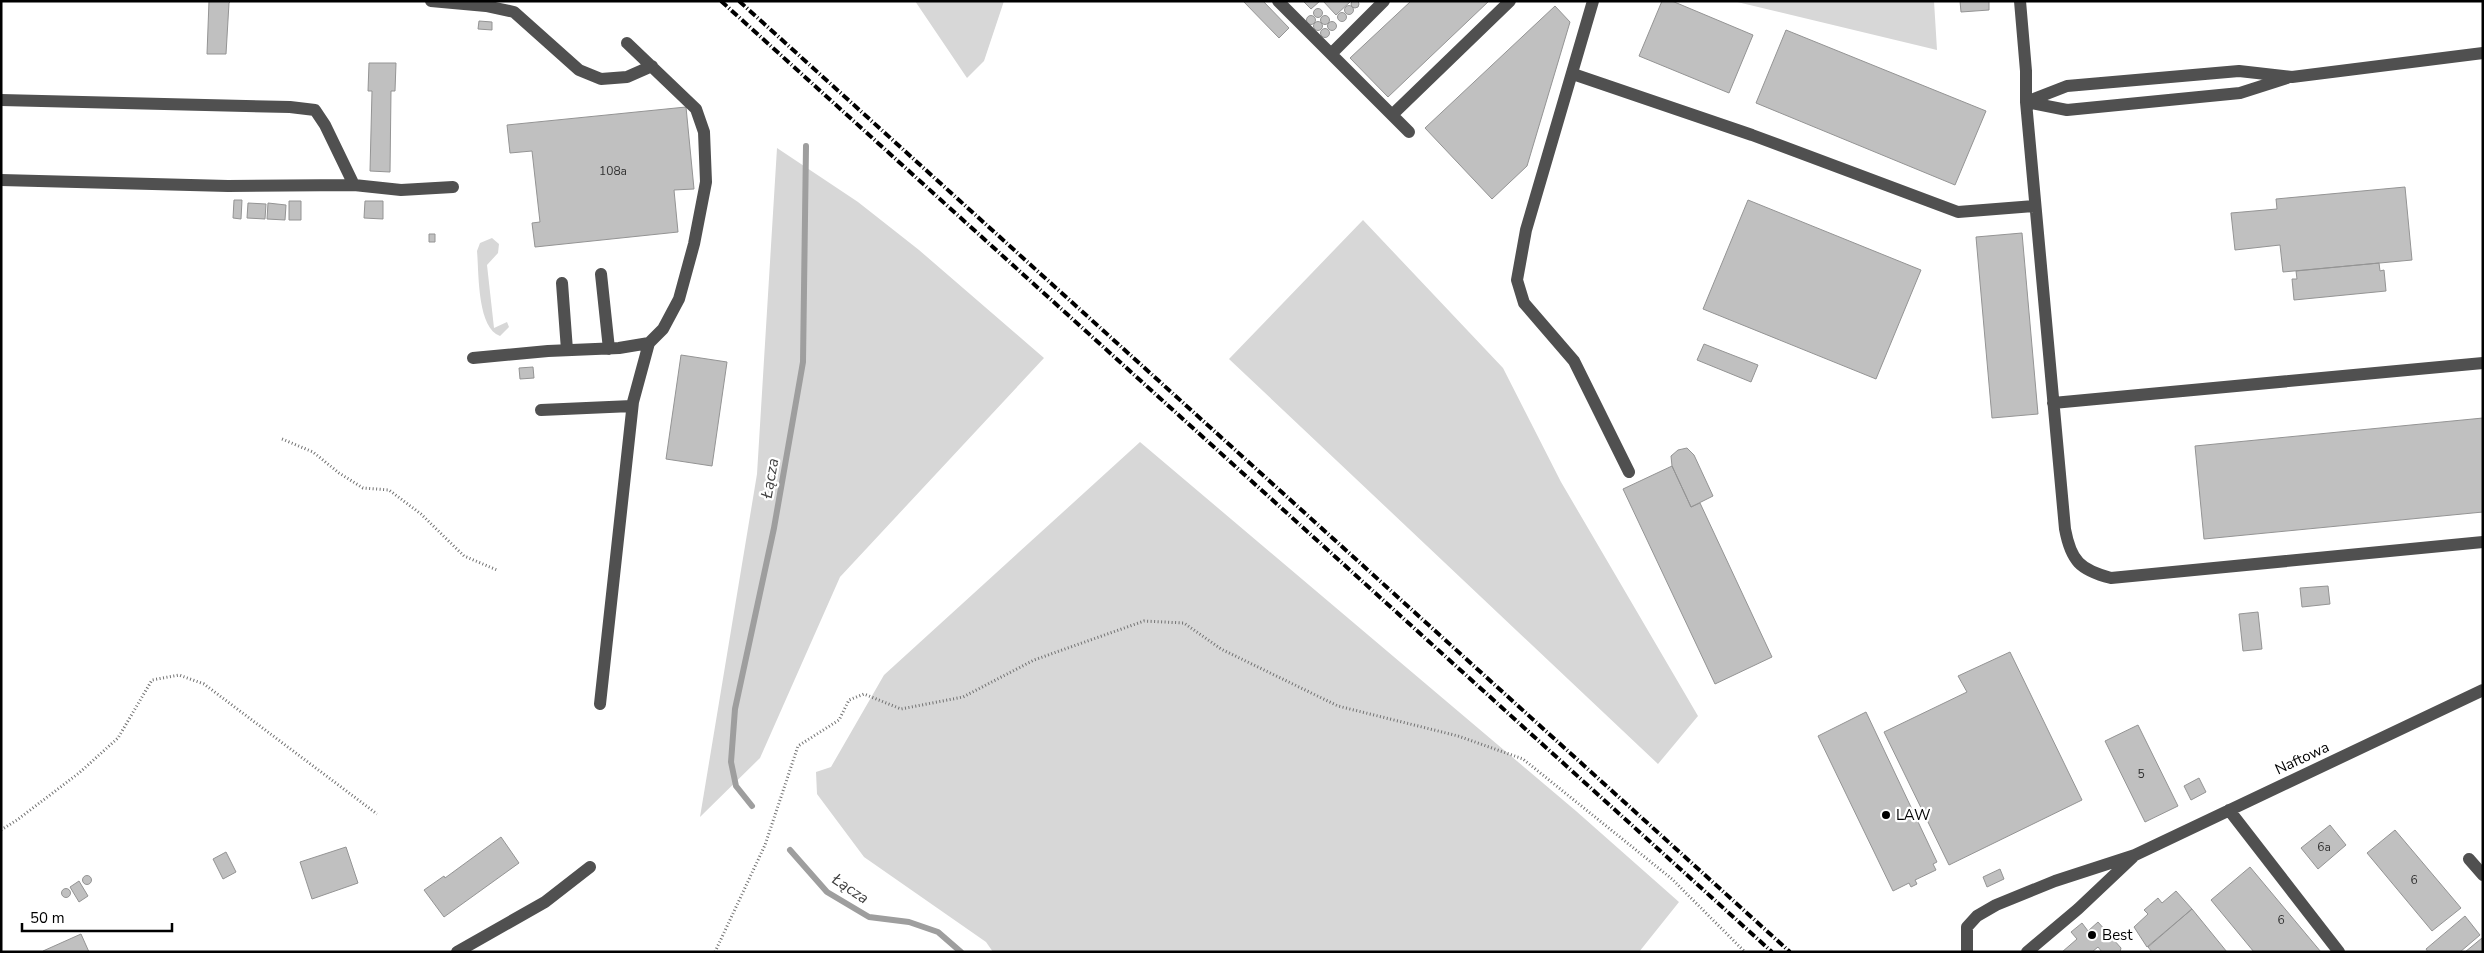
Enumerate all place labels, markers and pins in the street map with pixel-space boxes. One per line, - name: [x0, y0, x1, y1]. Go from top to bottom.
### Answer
- place label: LAW: [1896, 805, 1931, 825]
- marker: LAW: [1880, 809, 1892, 821]
- place label: Best: [2102, 925, 2133, 945]
- marker: Best: [2086, 929, 2098, 941]

